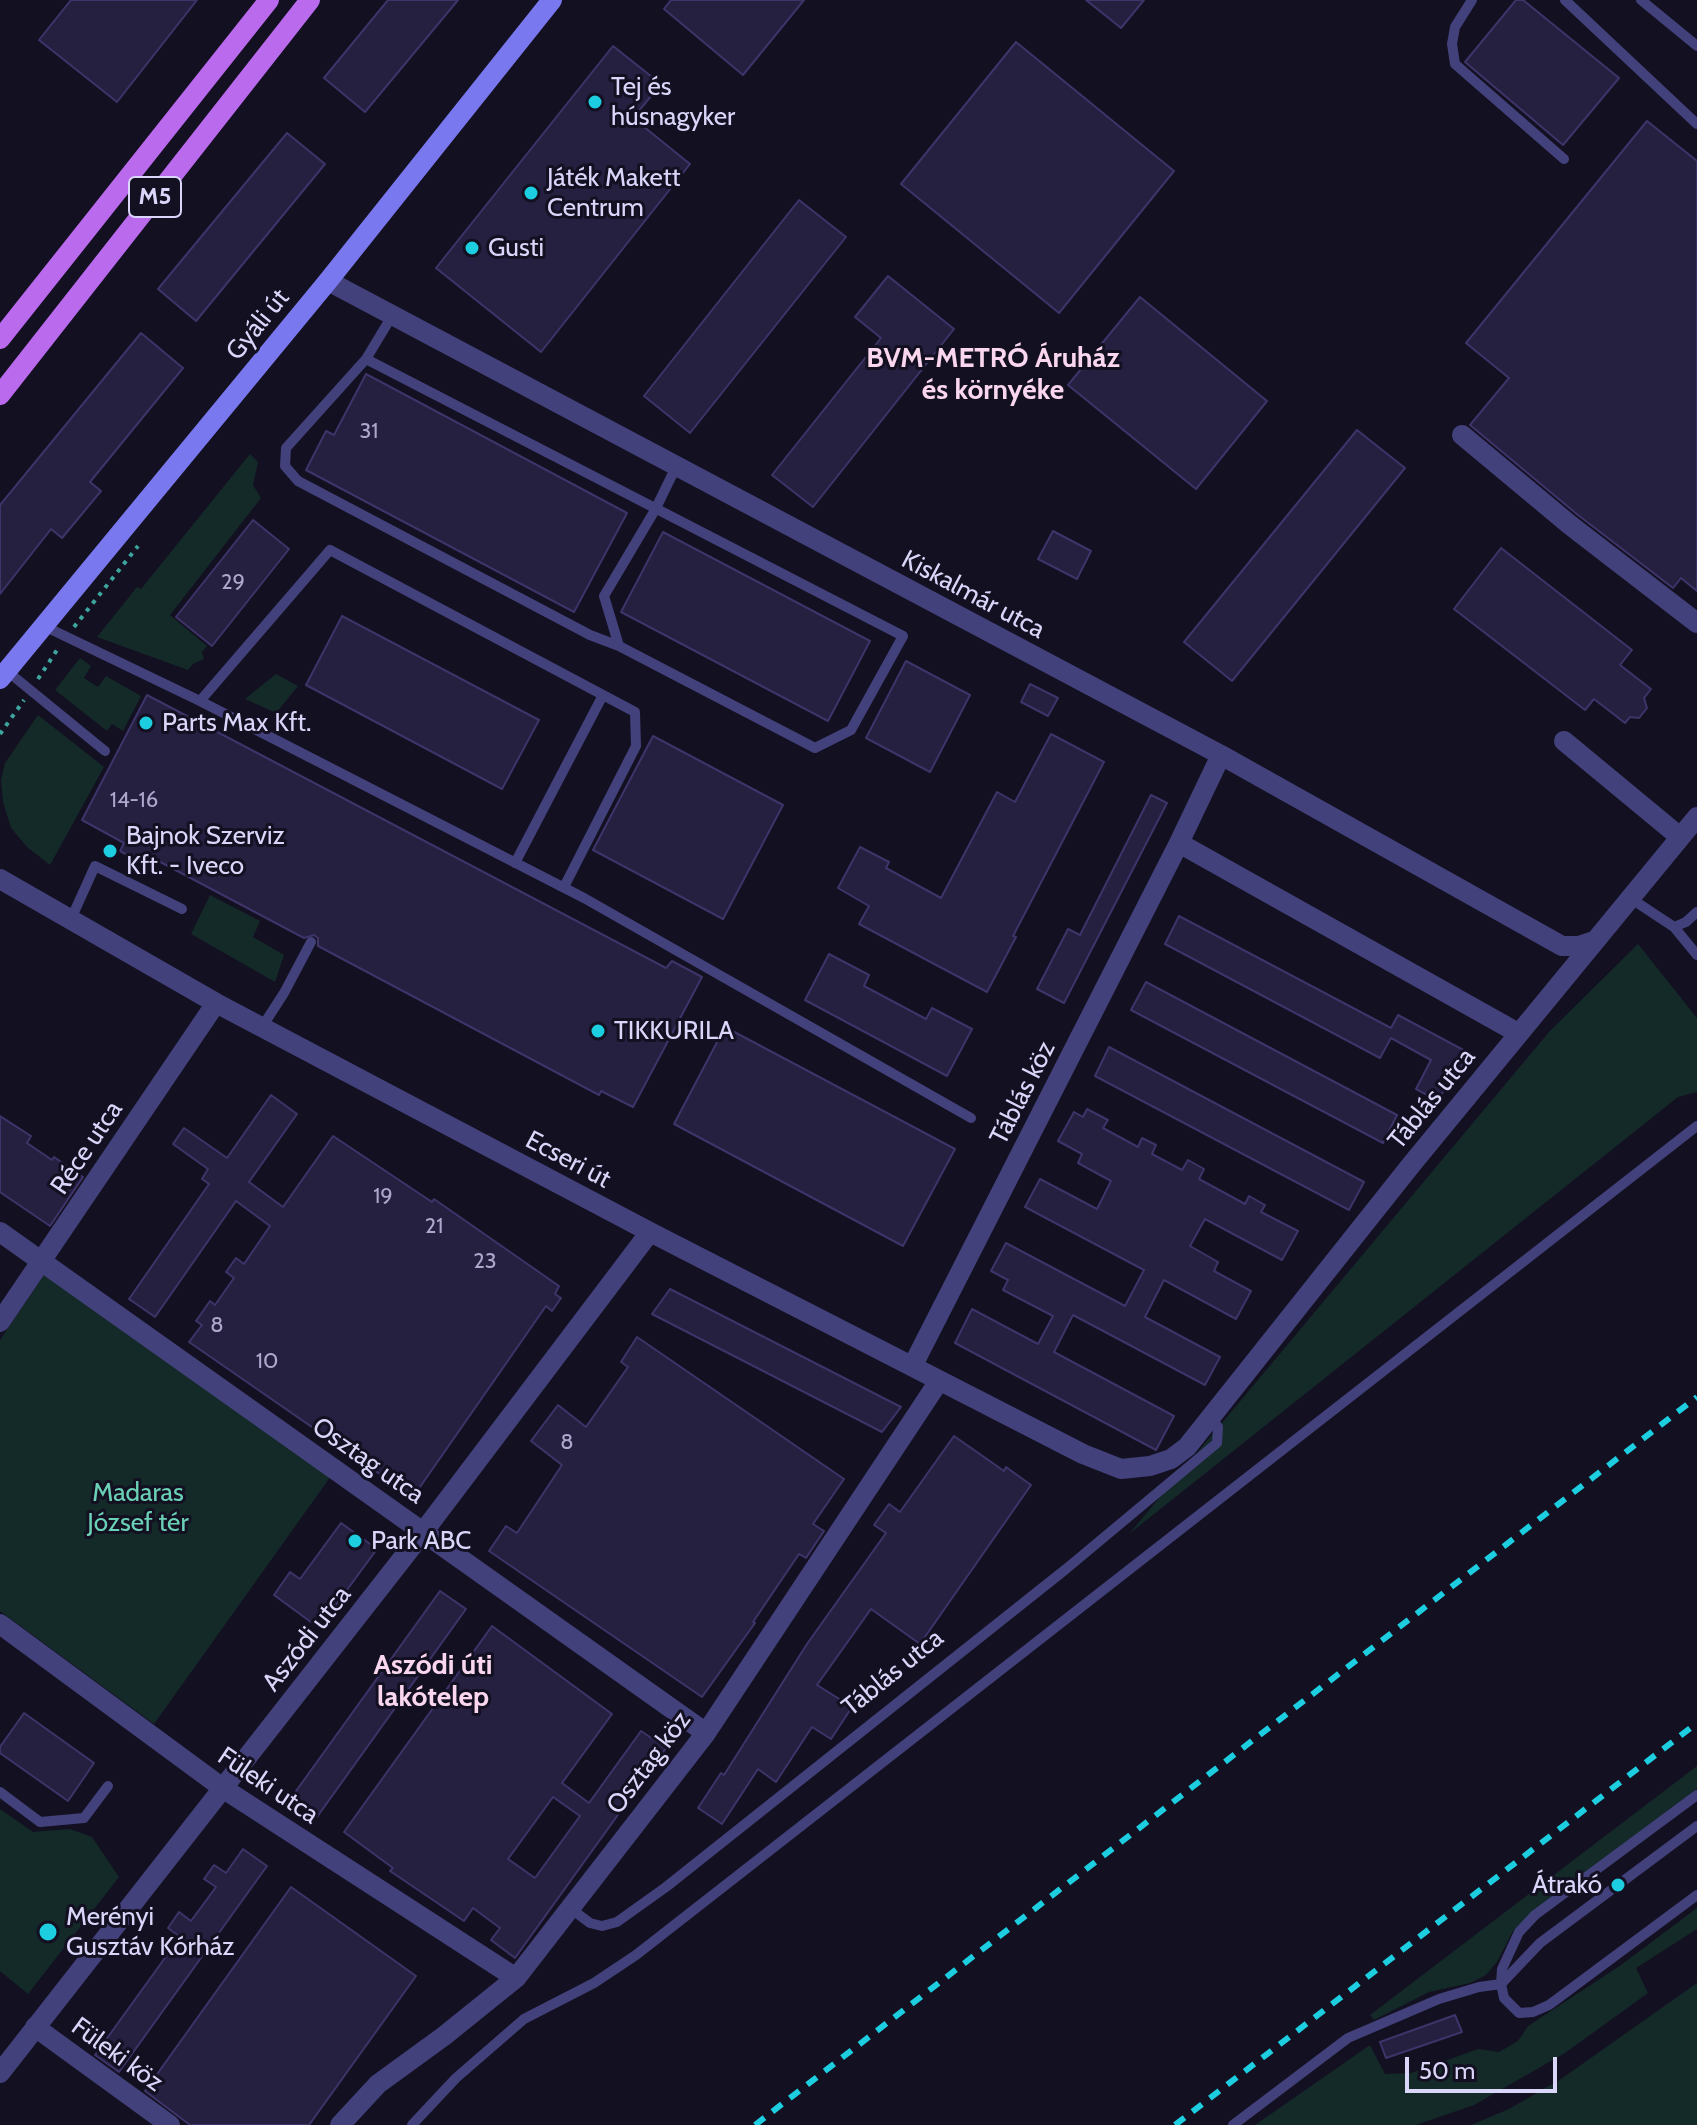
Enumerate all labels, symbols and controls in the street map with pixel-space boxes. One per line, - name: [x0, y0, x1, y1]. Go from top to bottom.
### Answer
- place label: Tej és húsnagyker: [611, 71, 735, 132]
- marker: Tej és húsnagyker: [586, 93, 604, 111]
- place label: Játék Makett Centrum: [547, 162, 680, 224]
- road number: M5: [129, 177, 181, 217]
- marker: Játék Makett Centrum: [522, 184, 540, 202]
- place label: Gusti: [488, 232, 544, 264]
- marker: Gusti: [463, 239, 481, 257]
- street label: Gyáli út: [220, 283, 296, 367]
- district label: BVM-METRÓ Áruház és környéke: [866, 342, 1120, 408]
- house number: 31: [359, 419, 379, 445]
- street label: Kiskalmár utca: [896, 544, 1050, 646]
- house number: 29: [221, 570, 245, 596]
- place label: Parts Max Kft.: [162, 707, 311, 739]
- marker: Parts Max Kft.: [137, 714, 155, 732]
- house number: 14-16: [110, 788, 158, 814]
- place label: Bajnok Szerviz Kft. - Iveco: [126, 820, 285, 882]
- marker: Bajnok Szerviz Kft. - Iveco: [101, 842, 119, 860]
- place label: TIKKURILA: [614, 1015, 734, 1047]
- marker: TIKKURILA: [589, 1022, 607, 1040]
- street label: Táblás köz: [984, 1036, 1062, 1150]
- street label: Táblás utca: [1382, 1042, 1482, 1156]
- street label: Réce utca: [44, 1095, 130, 1201]
- street label: Ecseri út: [520, 1125, 616, 1195]
- house number: 19: [373, 1184, 393, 1210]
- house number: 21: [425, 1214, 443, 1240]
- house number: 23: [473, 1249, 497, 1275]
- house number: 8: [210, 1313, 224, 1339]
- house number: 10: [256, 1349, 278, 1375]
- street label: Osztag utca: [306, 1411, 430, 1511]
- house number: 8: [560, 1430, 574, 1456]
- park label: Madaras József tér: [87, 1477, 189, 1538]
- place label: Park ABC: [371, 1525, 471, 1557]
- marker: Park ABC: [346, 1532, 364, 1550]
- street label: Aszódi utca: [256, 1580, 358, 1698]
- street label: Táblás utca: [836, 1623, 950, 1723]
- district label: Aszódi úti lakótelep: [373, 1649, 493, 1715]
- street label: Osztag köz: [600, 1706, 698, 1820]
- street label: Füleki utca: [212, 1741, 324, 1831]
- place label: Átrakó: [1532, 1869, 1602, 1901]
- marker: Átrakó: [1609, 1876, 1627, 1894]
- place label: Merényi Gusztáv Kórház: [66, 1901, 235, 1962]
- marker: Merényi Gusztáv Kórház: [37, 1921, 59, 1943]
- street label: Füleki köz: [65, 2011, 169, 2099]
- scale bar: [1409, 2041, 1561, 2091]
- text: 50 m: [1419, 2056, 1475, 2085]

